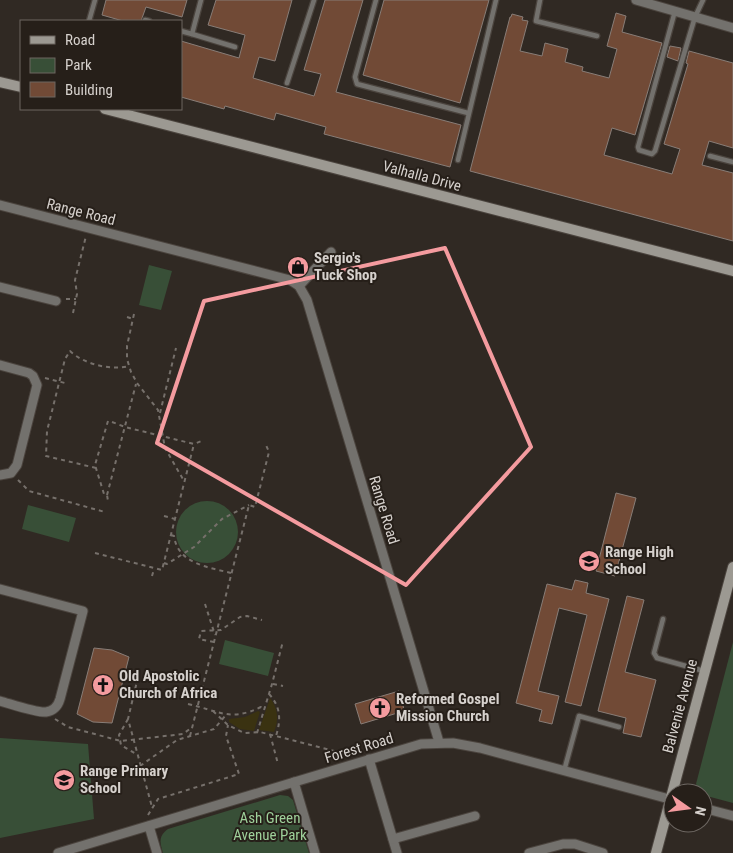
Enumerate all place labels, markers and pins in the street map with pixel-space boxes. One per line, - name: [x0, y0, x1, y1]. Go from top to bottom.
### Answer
- place label: Sergio's Tuck Shop: [314, 249, 377, 284]
- shop icon: Sergio's Tuck Shop: [286, 255, 310, 279]
- place label: Range High School: [605, 543, 674, 578]
- school or university icon: Range High School: [577, 549, 601, 573]
- place label: Old Apostolic Church of Africa: [119, 667, 217, 702]
- church icon: Old Apostolic Church of Africa: [91, 673, 115, 697]
- place label: Reformed Gospel Mission Church: [396, 690, 499, 725]
- church icon: Reformed Gospel Mission Church: [368, 696, 392, 720]
- place label: Range Primary School: [80, 762, 168, 797]
- school or university icon: Range Primary School: [52, 768, 76, 792]

